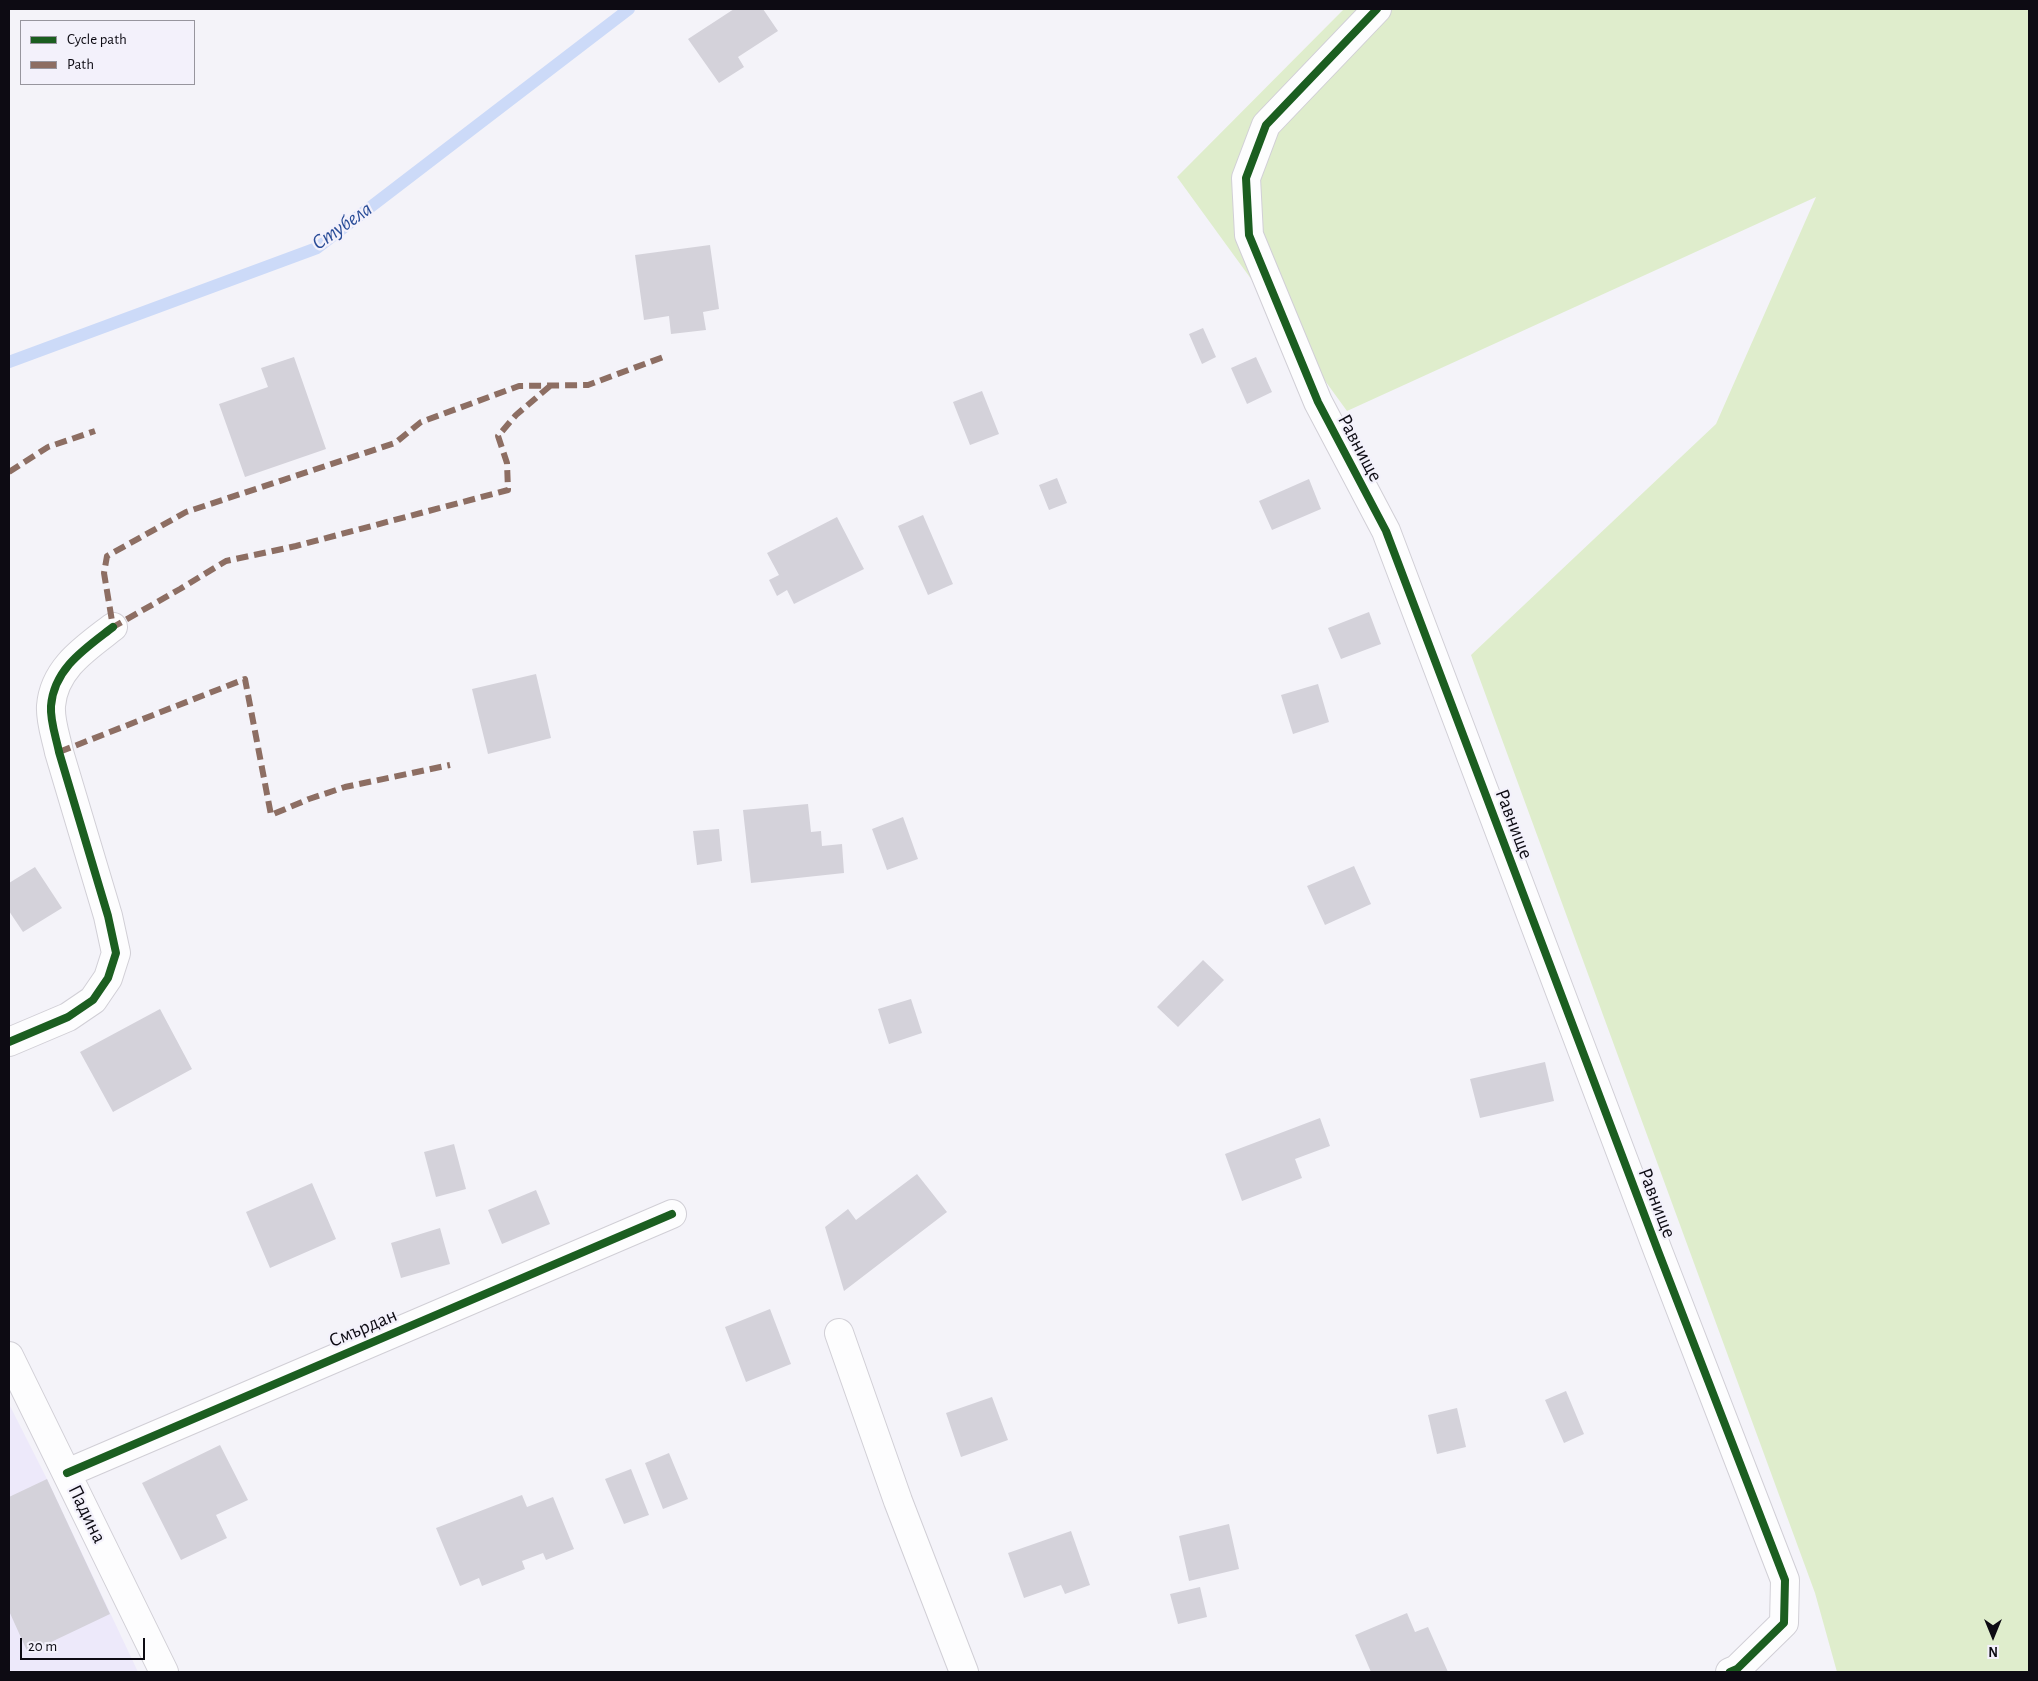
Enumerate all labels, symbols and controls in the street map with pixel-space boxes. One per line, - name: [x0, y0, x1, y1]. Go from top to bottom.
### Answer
- legend: [20, 20, 195, 85]
- text: Cycle path: [67, 32, 127, 47]
- text: Path: [67, 57, 94, 72]
- water label: Стубела: [307, 196, 377, 256]
- street label: Равнище: [1332, 410, 1388, 486]
- street label: Равнище: [1490, 786, 1538, 862]
- street label: Равнище: [1633, 1165, 1681, 1241]
- street label: Смърдан: [325, 1303, 401, 1353]
- street label: Падина: [63, 1481, 111, 1547]
- north arrow: [1968, 1611, 2018, 1661]
- scale bar: [22, 1628, 148, 1660]
- text: 20 m: [28, 1639, 57, 1654]
- text: N: [1988, 1644, 1998, 1658]

